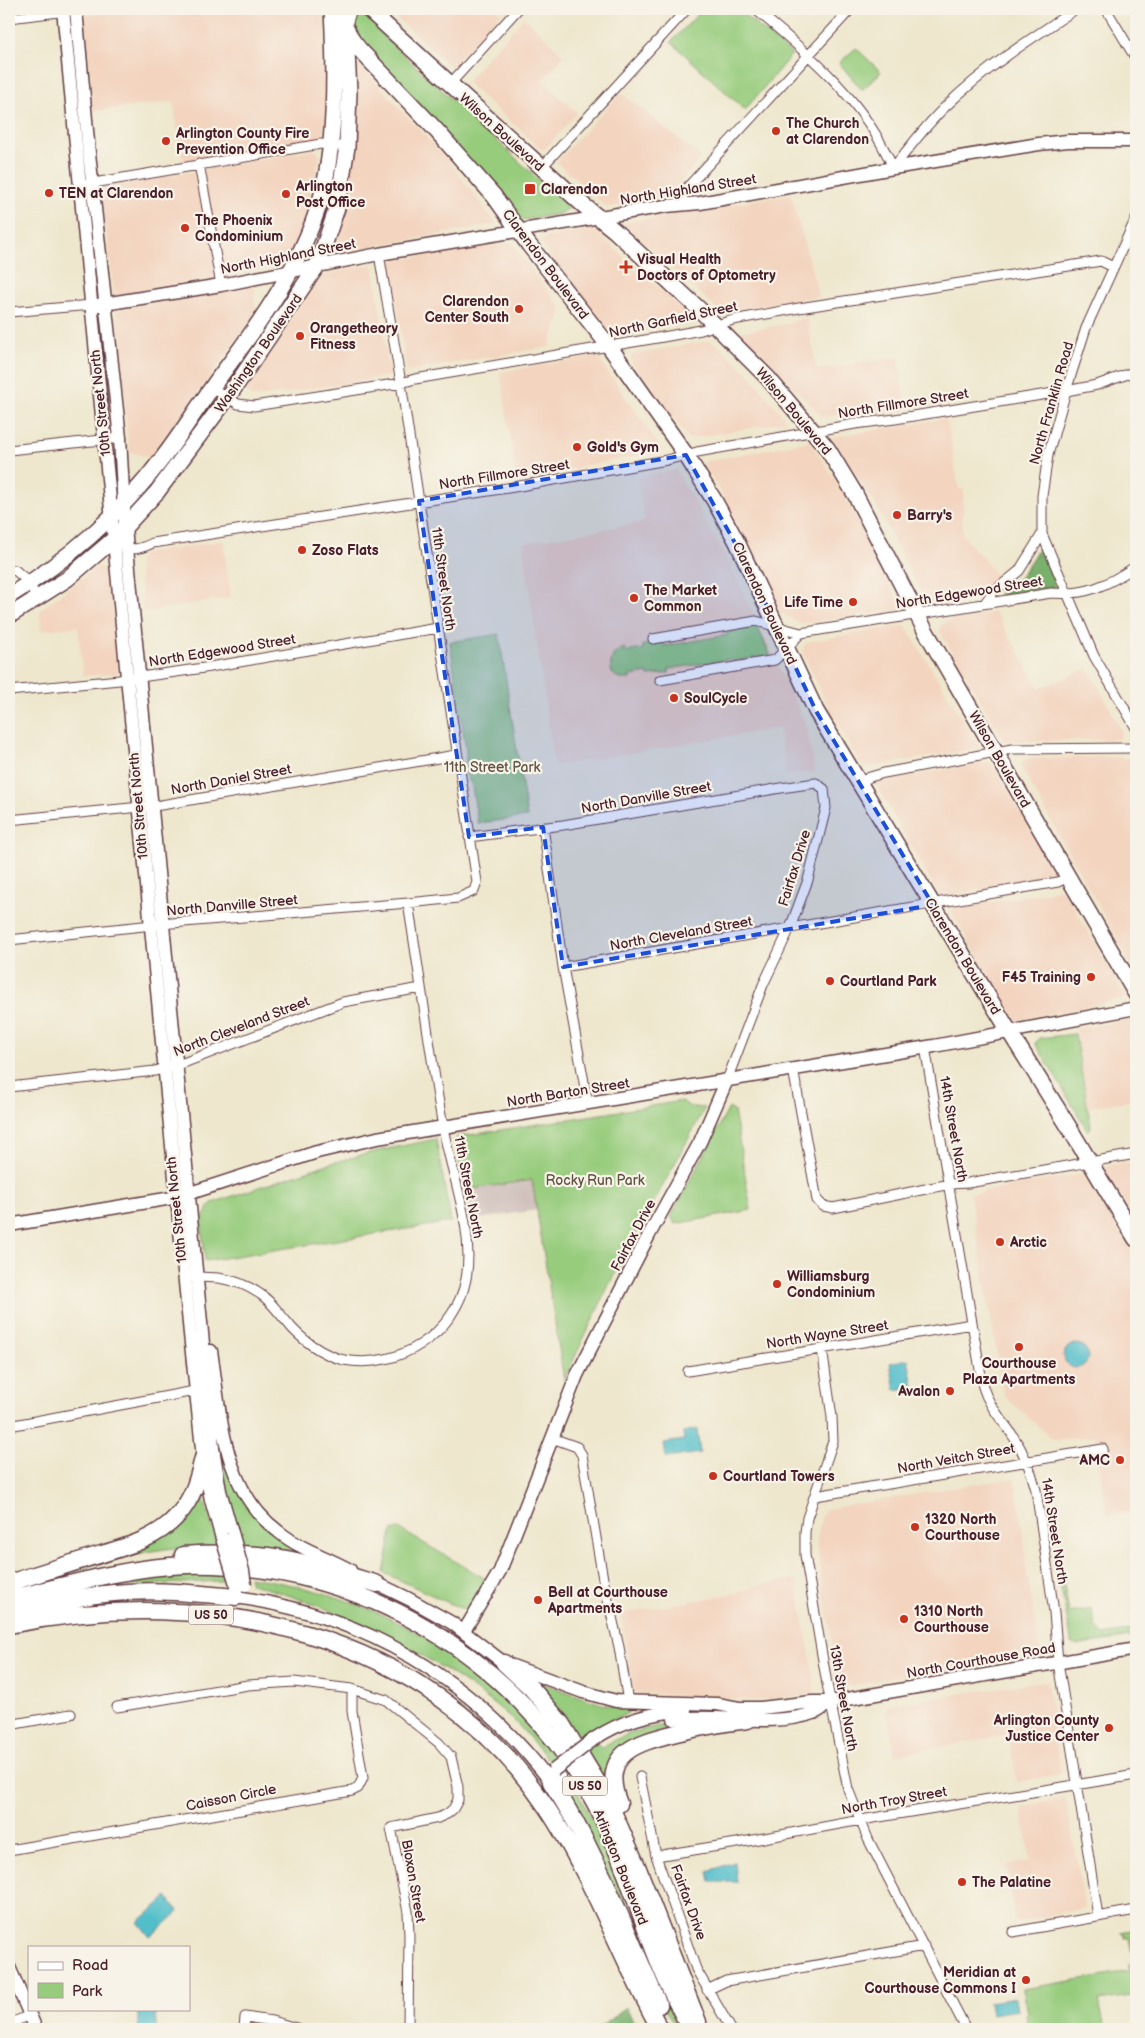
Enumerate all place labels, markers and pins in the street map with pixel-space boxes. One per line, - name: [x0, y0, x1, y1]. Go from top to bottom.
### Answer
- place label: The Church at Clarendon: [786, 115, 869, 148]
- place label: Arlington County Fire Prevention Office: [175, 125, 309, 158]
- marker: The Church at Clarendon: [770, 125, 782, 137]
- marker: Arlington County Fire Prevention Office: [160, 135, 172, 147]
- place label: Arlington Post Office: [295, 178, 365, 211]
- place label: Clarendon: [541, 181, 608, 198]
- marker: Clarendon: [523, 182, 537, 196]
- place label: TEN at Clarendon: [59, 185, 174, 202]
- marker: TEN at Clarendon: [43, 187, 55, 199]
- marker: Arlington Post Office: [280, 188, 292, 200]
- place label: The Phoenix Condominium: [195, 212, 283, 245]
- marker: The Phoenix Condominium: [179, 222, 191, 234]
- place label: Visual Health Doctors of Optometry: [637, 251, 776, 284]
- marker: Visual Health Doctors of Optometry: [619, 260, 633, 274]
- place label: Clarendon Center South: [425, 293, 509, 326]
- marker: Clarendon Center South: [513, 303, 525, 315]
- place label: Orangetheory Fitness: [310, 320, 399, 353]
- marker: Orangetheory Fitness: [294, 330, 306, 342]
- place label: Gold's Gym: [587, 439, 659, 456]
- marker: Gold's Gym: [571, 441, 583, 453]
- place label: Barry's: [907, 507, 952, 524]
- marker: Barry's: [891, 509, 903, 521]
- place label: Zoso Flats: [312, 542, 379, 559]
- marker: Zoso Flats: [296, 544, 308, 556]
- place label: The Market Common: [644, 582, 717, 615]
- marker: The Market Common: [628, 592, 640, 604]
- place label: Life Time: [784, 594, 843, 611]
- marker: Life Time: [847, 596, 859, 608]
- place label: SoulCycle: [684, 690, 747, 707]
- marker: SoulCycle: [668, 692, 680, 704]
- place label: F45 Training: [1002, 969, 1081, 986]
- marker: F45 Training: [1085, 971, 1097, 983]
- place label: Courtland Park: [840, 973, 937, 990]
- marker: Courtland Park: [824, 975, 836, 987]
- place label: Arctic: [1009, 1234, 1047, 1251]
- marker: Arctic: [994, 1236, 1006, 1248]
- place label: Williamsburg Condominium: [787, 1268, 875, 1301]
- marker: Williamsburg Condominium: [771, 1278, 783, 1290]
- marker: Courthouse Plaza Apartments: [1013, 1341, 1025, 1353]
- place label: Courthouse Plaza Apartments: [963, 1355, 1076, 1388]
- place label: Avalon: [897, 1383, 940, 1400]
- marker: Avalon: [944, 1385, 956, 1397]
- place label: AMC: [1078, 1452, 1110, 1469]
- marker: AMC: [1114, 1454, 1126, 1466]
- place label: Courtland Towers: [723, 1468, 835, 1485]
- marker: Courtland Towers: [707, 1470, 719, 1482]
- place label: 1320 North Courthouse: [925, 1511, 1000, 1544]
- marker: 1320 North Courthouse: [909, 1521, 921, 1533]
- place label: Bell at Courthouse Apartments: [547, 1584, 668, 1617]
- marker: Bell at Courthouse Apartments: [532, 1594, 544, 1606]
- place label: 1310 North Courthouse: [914, 1603, 989, 1636]
- marker: 1310 North Courthouse: [898, 1613, 910, 1625]
- place label: Arlington County Justice Center: [993, 1712, 1100, 1745]
- marker: Arlington County Justice Center: [1103, 1722, 1115, 1734]
- place label: The Palatine: [972, 1874, 1051, 1891]
- marker: The Palatine: [956, 1876, 968, 1888]
- place label: Meridian at Courthouse Commons I: [865, 1964, 1016, 1997]
- marker: Meridian at Courthouse Commons I: [1020, 1974, 1032, 1986]

